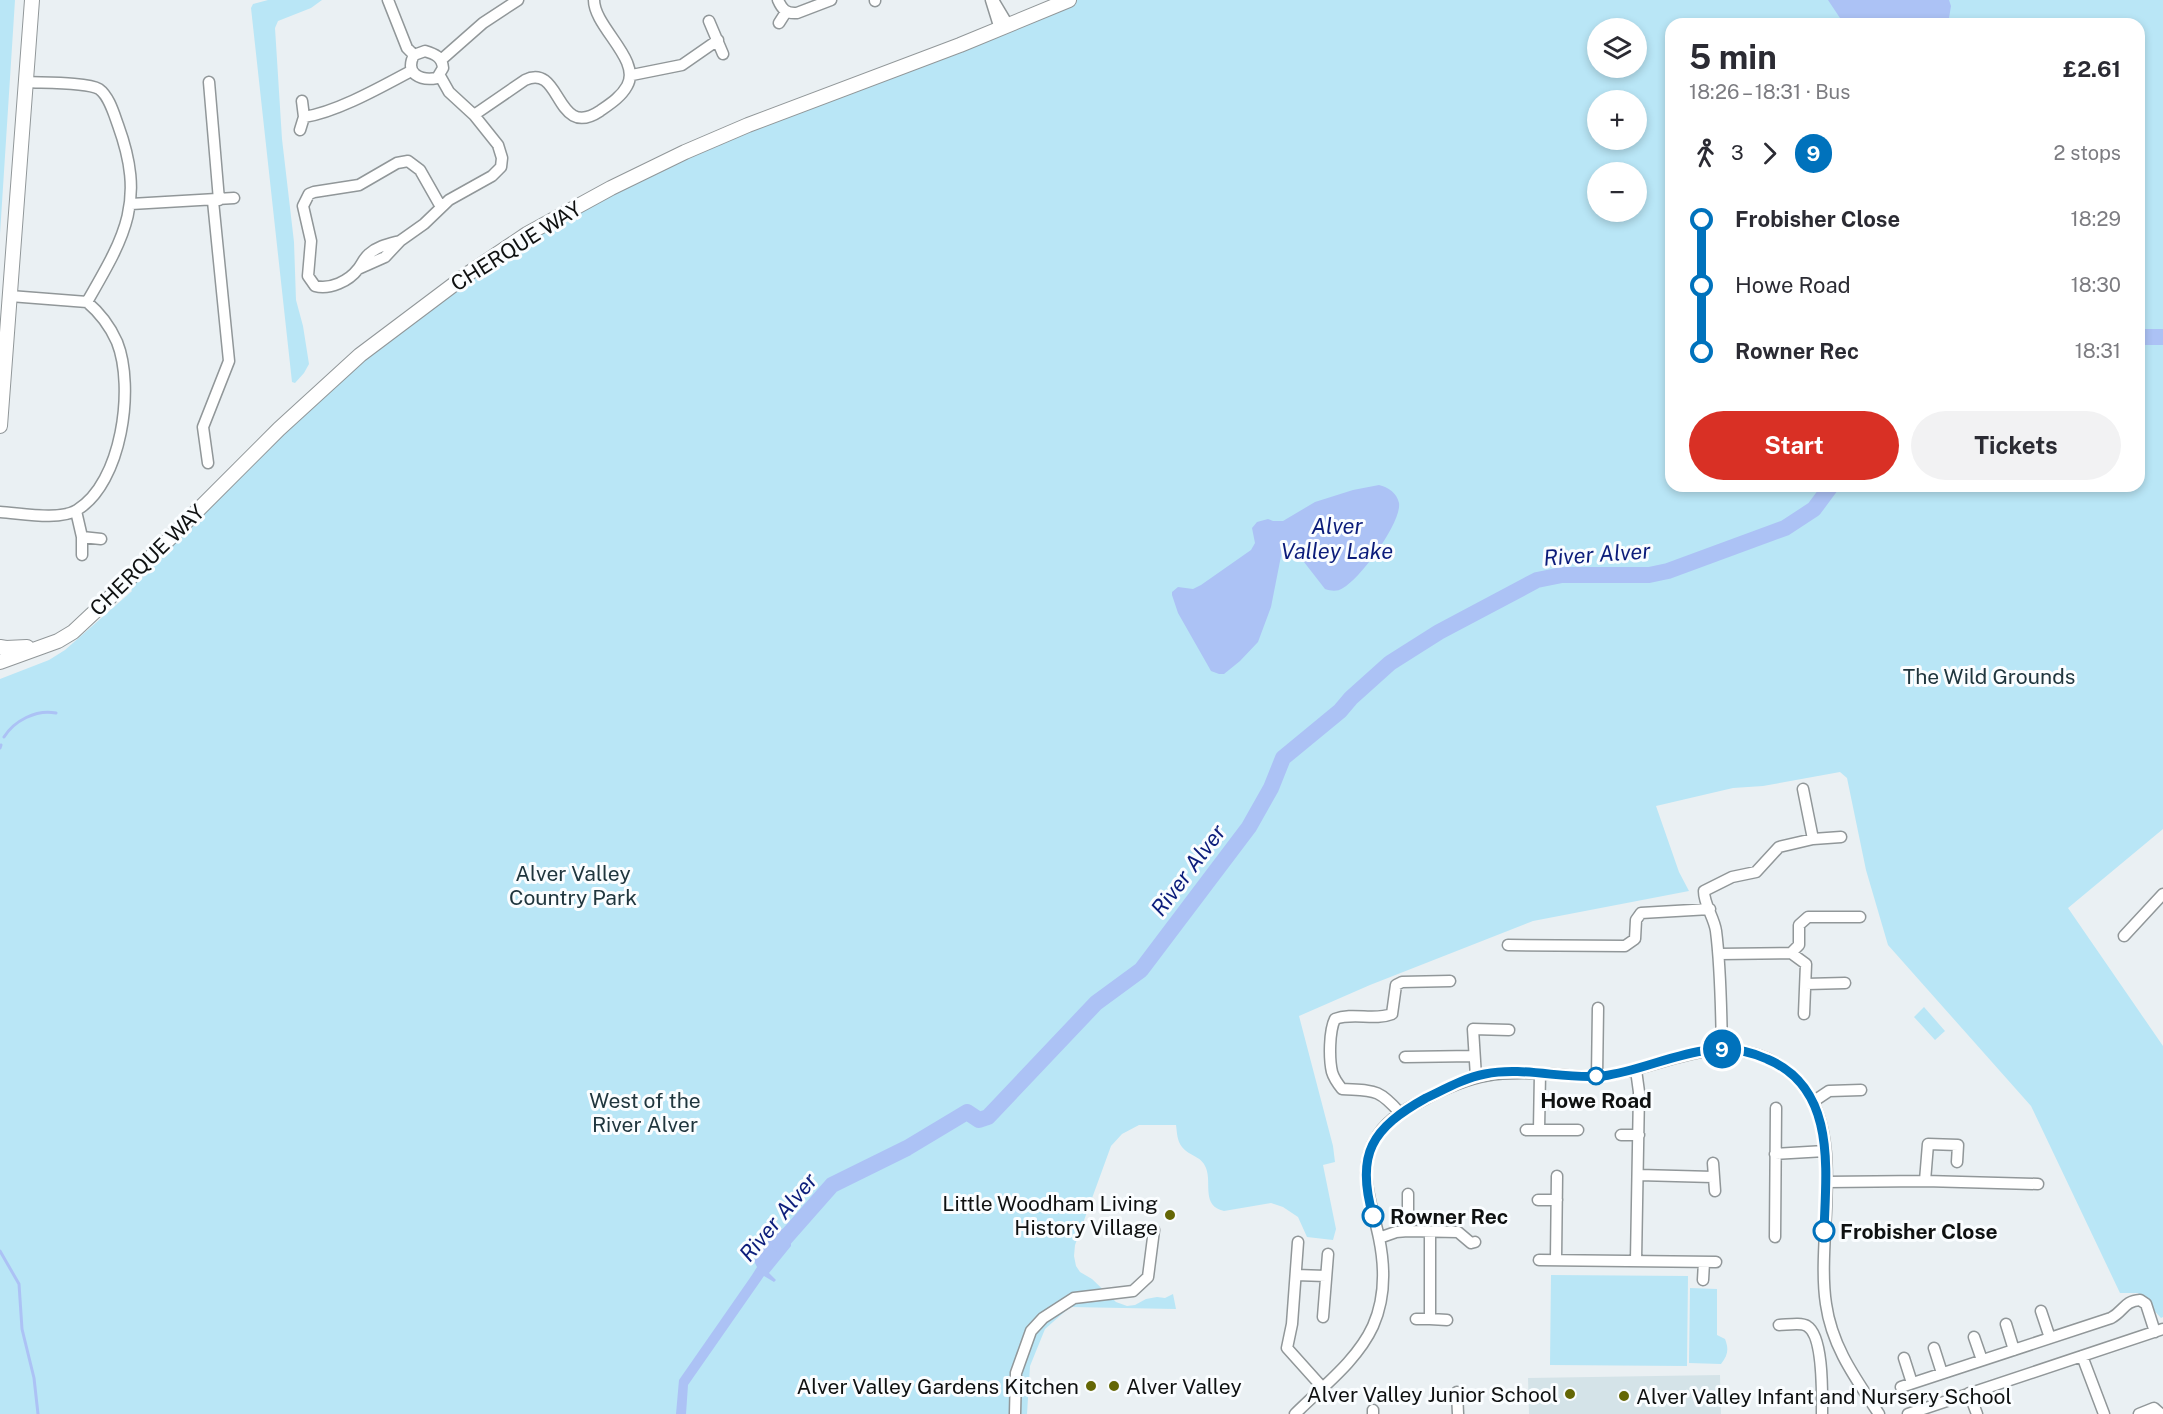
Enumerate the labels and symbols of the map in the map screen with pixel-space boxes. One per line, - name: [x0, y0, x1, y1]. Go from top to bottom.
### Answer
- street label: CHERQUE WAY: [446, 196, 586, 296]
- street label: CHERQUE WAY: [85, 499, 210, 621]
- water label: Alver Valley Lake: [1281, 513, 1393, 564]
- water label: River Alver: [1543, 537, 1652, 571]
- park label: The Wild Grounds: [1903, 664, 2075, 689]
- water label: River Alver: [1145, 819, 1231, 921]
- park label: Alver Valley Country Park: [509, 861, 637, 910]
- line badge: 9: [1702, 1030, 1742, 1068]
- marker: Howe Road: [1587, 1067, 1605, 1085]
- park label: West of the River Alver: [589, 1088, 701, 1137]
- place label: Howe Road: [1540, 1088, 1652, 1113]
- water label: River Alver: [734, 1167, 823, 1266]
- place label: Little Woodham Living History Village: [942, 1191, 1158, 1240]
- place label: Rowner Rec: [1390, 1204, 1508, 1229]
- marker: Rowner Rec: [1362, 1205, 1384, 1227]
- marker: Little Woodham Living History Village: [1163, 1208, 1177, 1222]
- place label: Frobisher Close: [1840, 1219, 1998, 1244]
- marker: Frobisher Close: [1813, 1220, 1835, 1242]
- place label: Alver Valley Gardens Kitchen: [796, 1374, 1079, 1399]
- place label: Alver Valley: [1126, 1374, 1242, 1399]
- marker: Alver Valley Gardens Kitchen: [1084, 1379, 1098, 1393]
- marker: Alver Valley: [1107, 1379, 1121, 1393]
- place label: Alver Valley Junior School: [1307, 1382, 1558, 1407]
- place label: Alver Valley Infant and Nursery School: [1636, 1384, 2012, 1409]
- marker: Alver Valley Junior School: [1563, 1387, 1577, 1401]
- marker: Alver Valley Infant and Nursery School: [1617, 1389, 1631, 1403]

